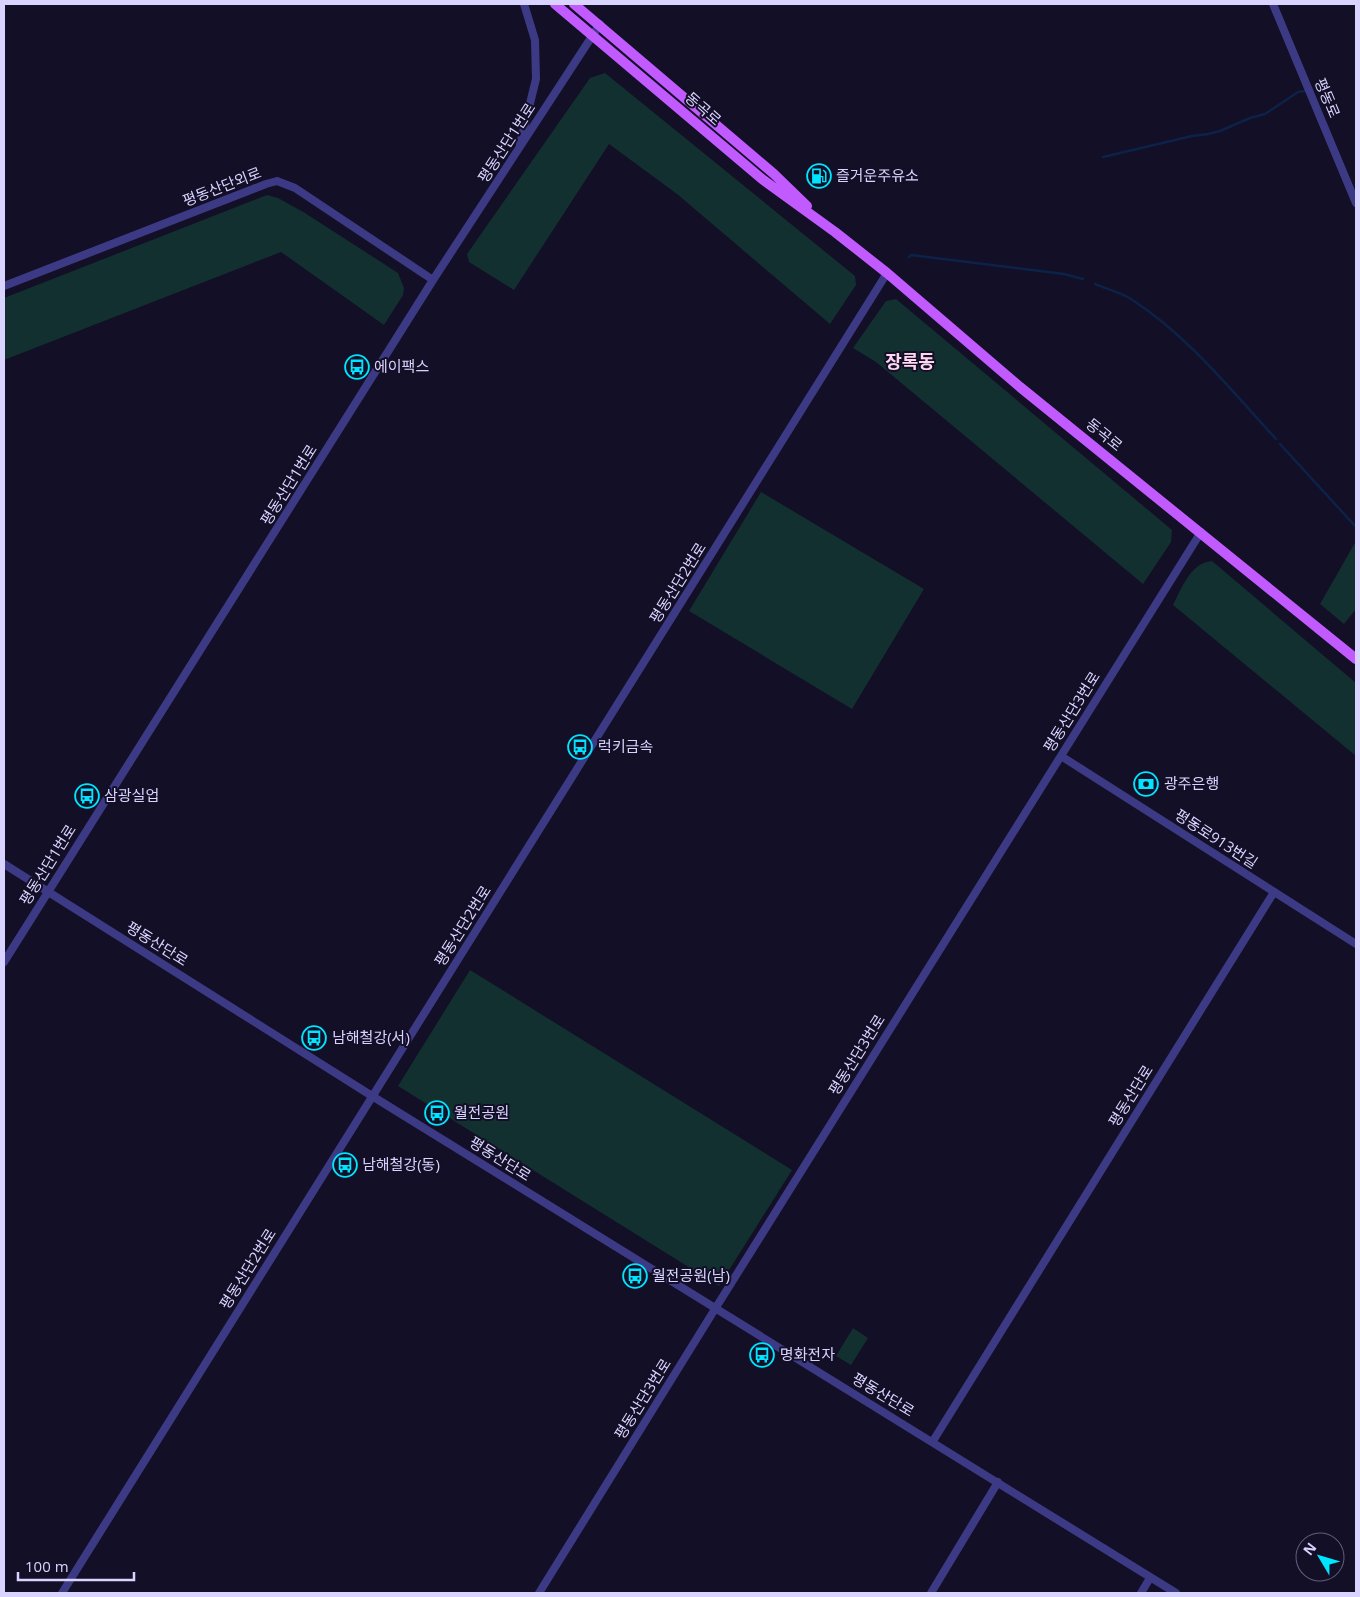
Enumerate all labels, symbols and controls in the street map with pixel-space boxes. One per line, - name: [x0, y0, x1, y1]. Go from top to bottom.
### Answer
- street label: 평동로: [1311, 75, 1345, 121]
- street label: 동곡로: [681, 87, 726, 129]
- street label: 평동산단1번로: [473, 99, 539, 186]
- street label: 평동산단외로: [179, 162, 264, 210]
- fuel station icon: 즐거운주유소: [806, 163, 832, 189]
- place label: 즐거운주유소: [836, 165, 919, 185]
- district label: 장록동: [885, 349, 935, 373]
- bus stop icon: 에이팩스: [344, 354, 370, 380]
- place label: 에이팩스: [374, 356, 429, 376]
- street label: 동곡로: [1082, 413, 1127, 455]
- street label: 평동산단1번로: [255, 440, 321, 529]
- street label: 평동산단2번로: [644, 538, 710, 627]
- street label: 평동산단3번로: [1038, 667, 1104, 756]
- bus stop icon: 럭키금속: [567, 734, 593, 760]
- place label: 럭키금속: [598, 736, 653, 756]
- bank icon: 광주은행: [1133, 771, 1159, 797]
- place label: 광주은행: [1164, 773, 1219, 793]
- bus stop icon: 삼광실업: [74, 783, 100, 809]
- place label: 삼광실업: [104, 785, 159, 805]
- street label: 평동로913번길: [1171, 804, 1262, 872]
- street label: 평동산단1번로: [14, 820, 80, 909]
- street label: 평동산단2번로: [429, 881, 495, 970]
- street label: 평동산단로: [123, 916, 192, 970]
- street label: 평동산단3번로: [823, 1010, 889, 1099]
- bus stop icon: 남해철강(서): [301, 1025, 327, 1051]
- place label: 남해철강(서): [332, 1027, 410, 1047]
- street label: 평동산단로: [1103, 1061, 1157, 1130]
- bus stop icon: 월전공원: [424, 1100, 450, 1126]
- place label: 월전공원: [454, 1102, 509, 1122]
- street label: 평동산단로: [466, 1131, 535, 1185]
- bus stop icon: 남해철강(동): [332, 1152, 358, 1178]
- place label: 남해철강(동): [362, 1154, 440, 1174]
- street label: 평동산단2번로: [214, 1224, 280, 1313]
- bus stop icon: 월전공원(남): [622, 1263, 648, 1289]
- place label: 월전공원(남): [652, 1265, 730, 1285]
- bus stop icon: 명화전자: [749, 1342, 775, 1368]
- place label: 명화전자: [780, 1344, 835, 1364]
- street label: 평동산단3번로: [609, 1354, 675, 1443]
- street label: 평동산단로: [849, 1368, 918, 1420]
- north arrow: [1295, 1532, 1345, 1582]
- text: N: [1298, 1538, 1320, 1559]
- scale bar: [18, 1550, 134, 1582]
- text: 100 m: [25, 1556, 69, 1576]

